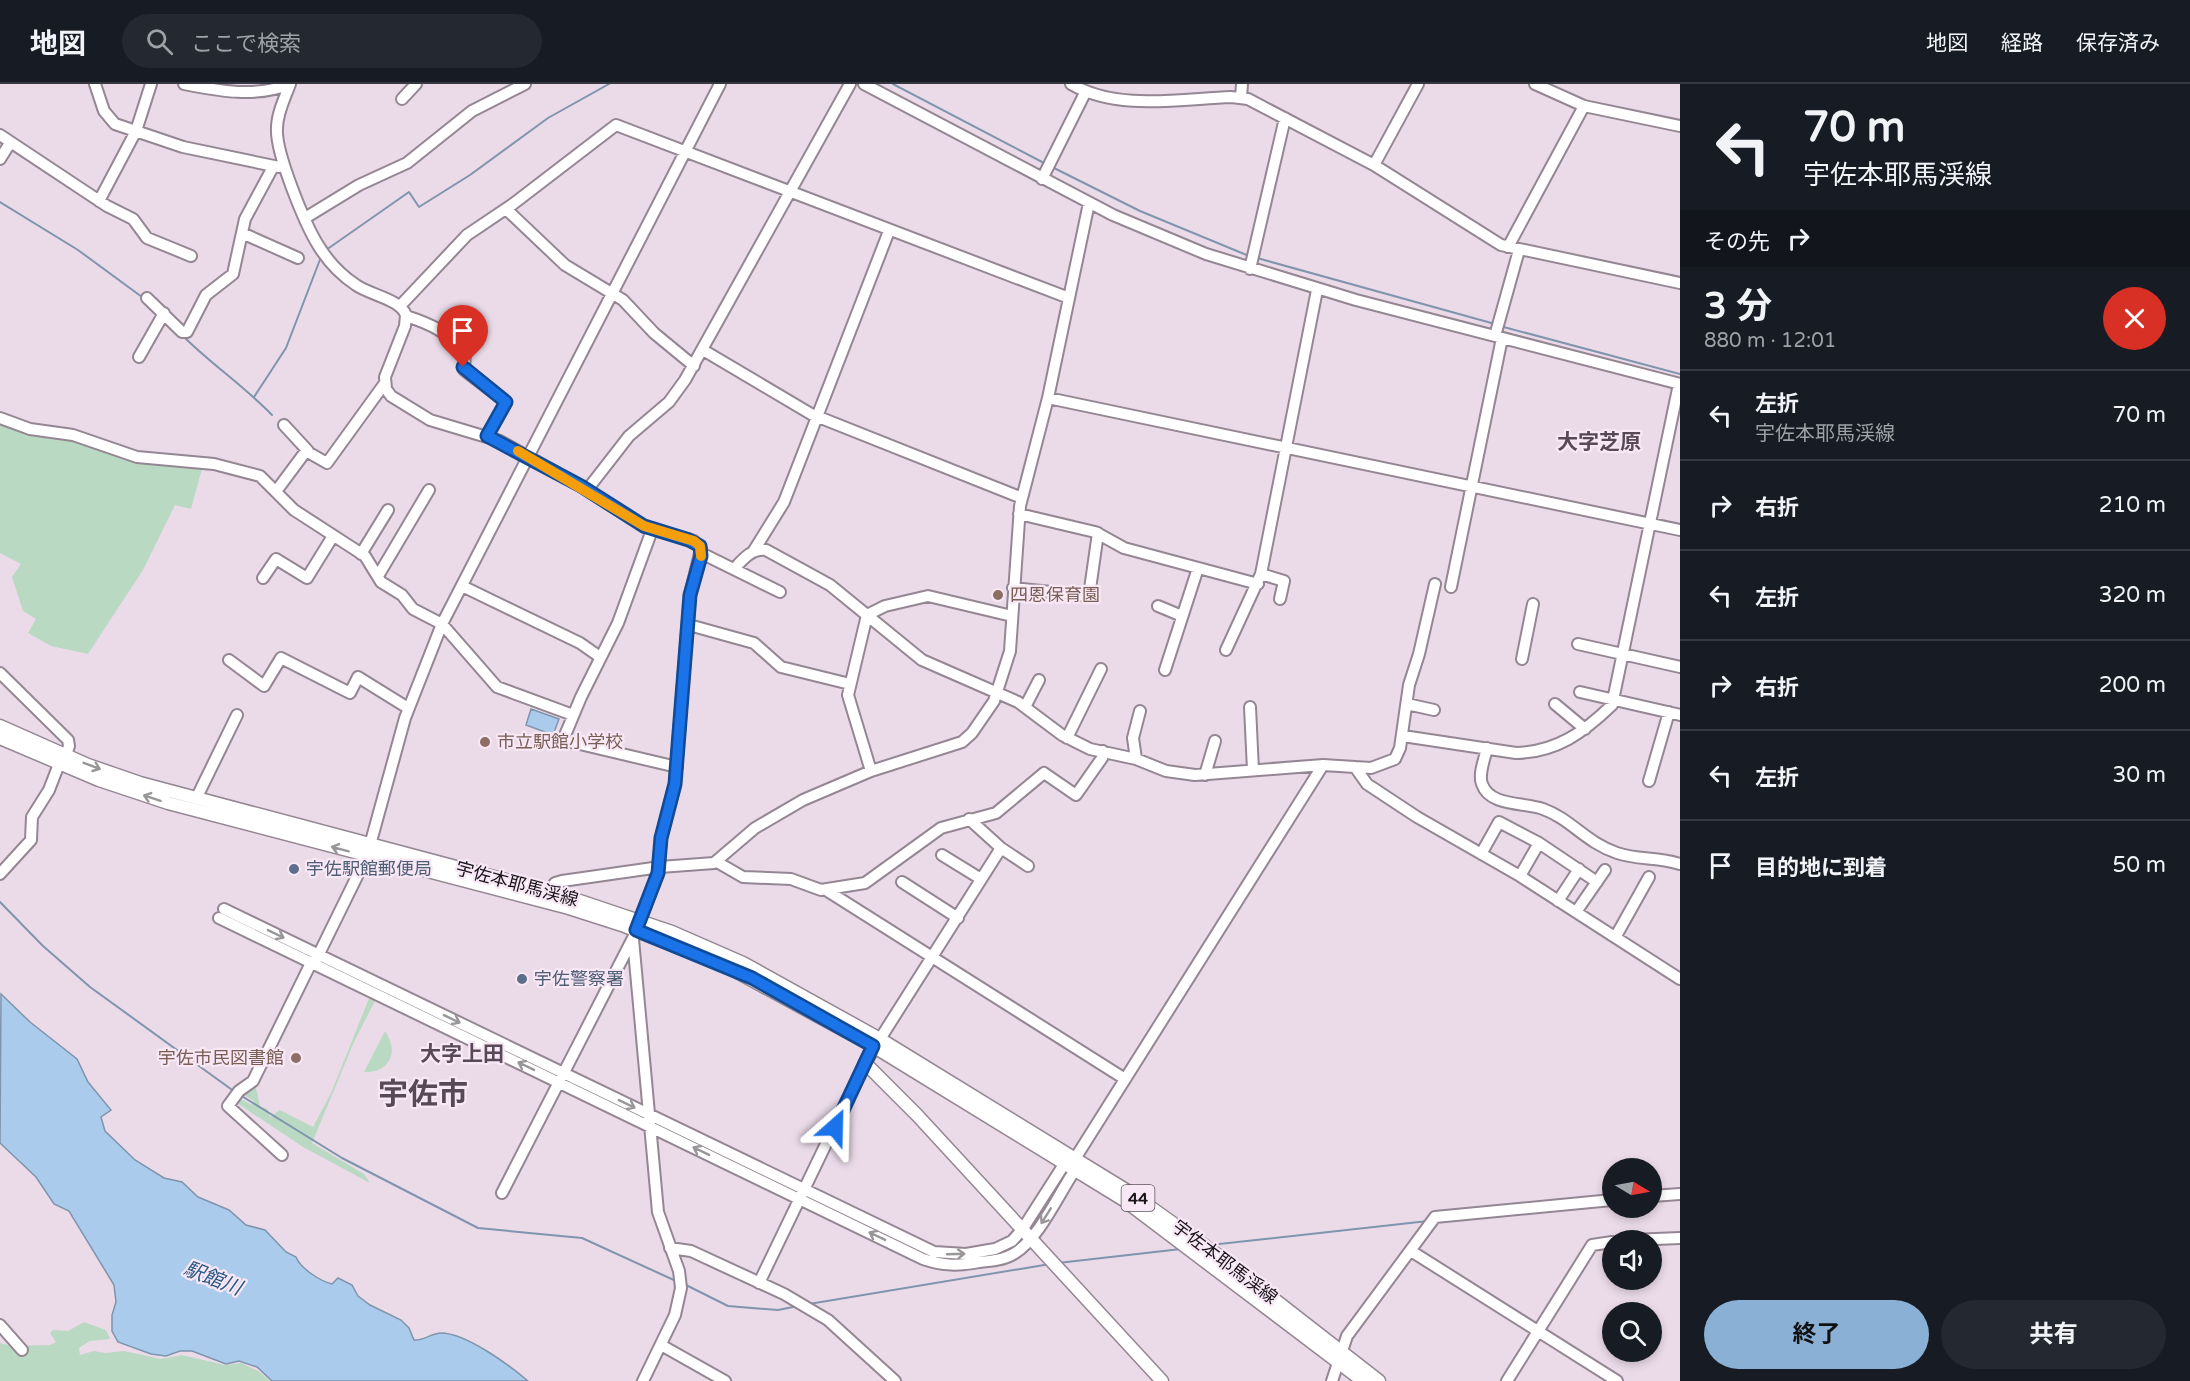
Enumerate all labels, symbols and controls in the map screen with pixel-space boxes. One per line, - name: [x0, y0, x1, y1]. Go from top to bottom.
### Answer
- search box: [122, 14, 542, 68]
- icon: search: [143, 25, 176, 58]
- text: 地図: [30, 27, 86, 61]
- text: ここで検索: [191, 31, 301, 57]
- text: 地図: [1926, 31, 1968, 56]
- text: 経路: [2001, 31, 2043, 56]
- text: 保存済み: [2076, 31, 2160, 56]
- text: 70 m: [1803, 102, 1905, 153]
- icon: left: [1704, 108, 1782, 186]
- text: 宇佐本耶馬渓線: [1803, 159, 1992, 192]
- icon: right: [1782, 222, 1815, 255]
- text: その先: [1704, 229, 1770, 255]
- text: 3 分: [1704, 285, 1772, 328]
- button: close: [2103, 287, 2166, 350]
- pin: [437, 305, 488, 367]
- icon: arrive: [446, 314, 479, 347]
- text: 880 m · 12:01: [1704, 329, 1836, 353]
- text: 左折: [1755, 391, 1799, 417]
- icon: left: [1704, 399, 1737, 432]
- text: 70 m: [2112, 402, 2166, 428]
- text: 宇佐本耶馬渓線: [1755, 422, 1895, 446]
- district label: 大字芝原: [1557, 430, 1641, 455]
- icon: right: [1704, 489, 1737, 522]
- text: 210 m: [2099, 492, 2166, 518]
- text: 右折: [1755, 495, 1799, 521]
- icon: left: [1704, 579, 1737, 612]
- text: 320 m: [2099, 582, 2166, 608]
- place label: 四恩保育園: [1010, 584, 1100, 606]
- text: 左折: [1755, 585, 1799, 611]
- marker: 四恩保育園: [991, 588, 1005, 602]
- icon: right: [1704, 669, 1737, 702]
- text: 200 m: [2099, 672, 2166, 698]
- text: 右折: [1755, 675, 1799, 701]
- place label: 市立駅館小学校: [497, 731, 623, 753]
- marker: 市立駅館小学校: [478, 735, 492, 749]
- icon: left: [1704, 759, 1737, 792]
- one-way arrow: [82, 761, 101, 772]
- text: 30 m: [2112, 762, 2166, 788]
- text: 左折: [1755, 765, 1799, 791]
- one-way arrow: [143, 792, 162, 803]
- one-way arrow: [331, 843, 350, 854]
- icon: arrive: [1704, 849, 1737, 882]
- text: 50 m: [2112, 852, 2166, 878]
- text: 目的地に到着: [1755, 855, 1887, 881]
- street label: 宇佐本耶馬渓線: [453, 857, 581, 911]
- place label: 宇佐駅館郵便局: [306, 858, 432, 880]
- marker: 宇佐駅館郵便局: [287, 862, 301, 876]
- one-way arrow: [267, 929, 285, 940]
- place label: 宇佐警察署: [534, 968, 624, 990]
- marker: 宇佐警察署: [515, 972, 529, 986]
- one-way arrow: [442, 1014, 460, 1026]
- district label: 大字上田: [420, 1042, 504, 1067]
- place label: 宇佐市民図書館: [158, 1047, 284, 1069]
- marker: 宇佐市民図書館: [289, 1051, 303, 1065]
- one-way arrow: [517, 1060, 535, 1072]
- district label: 宇佐市: [378, 1076, 468, 1113]
- position arrow: [803, 1095, 867, 1159]
- one-way arrow: [618, 1099, 636, 1111]
- one-way arrow: [693, 1145, 711, 1157]
- north arrow: [1602, 1158, 1662, 1218]
- map controls: [1602, 1158, 1662, 1362]
- road number: 44: [1122, 1185, 1154, 1211]
- one-way arrow: [1040, 1207, 1052, 1224]
- street label: 宇佐本耶馬渓線: [1168, 1215, 1282, 1309]
- one-way arrow: [868, 1230, 886, 1242]
- button: sound: [1602, 1230, 1662, 1290]
- one-way arrow: [946, 1248, 966, 1260]
- water label: 駅館川: [180, 1257, 247, 1302]
- button: 終了: [1704, 1300, 1929, 1369]
- button: 共有: [1941, 1300, 2166, 1369]
- button: search: [1602, 1302, 1662, 1362]

